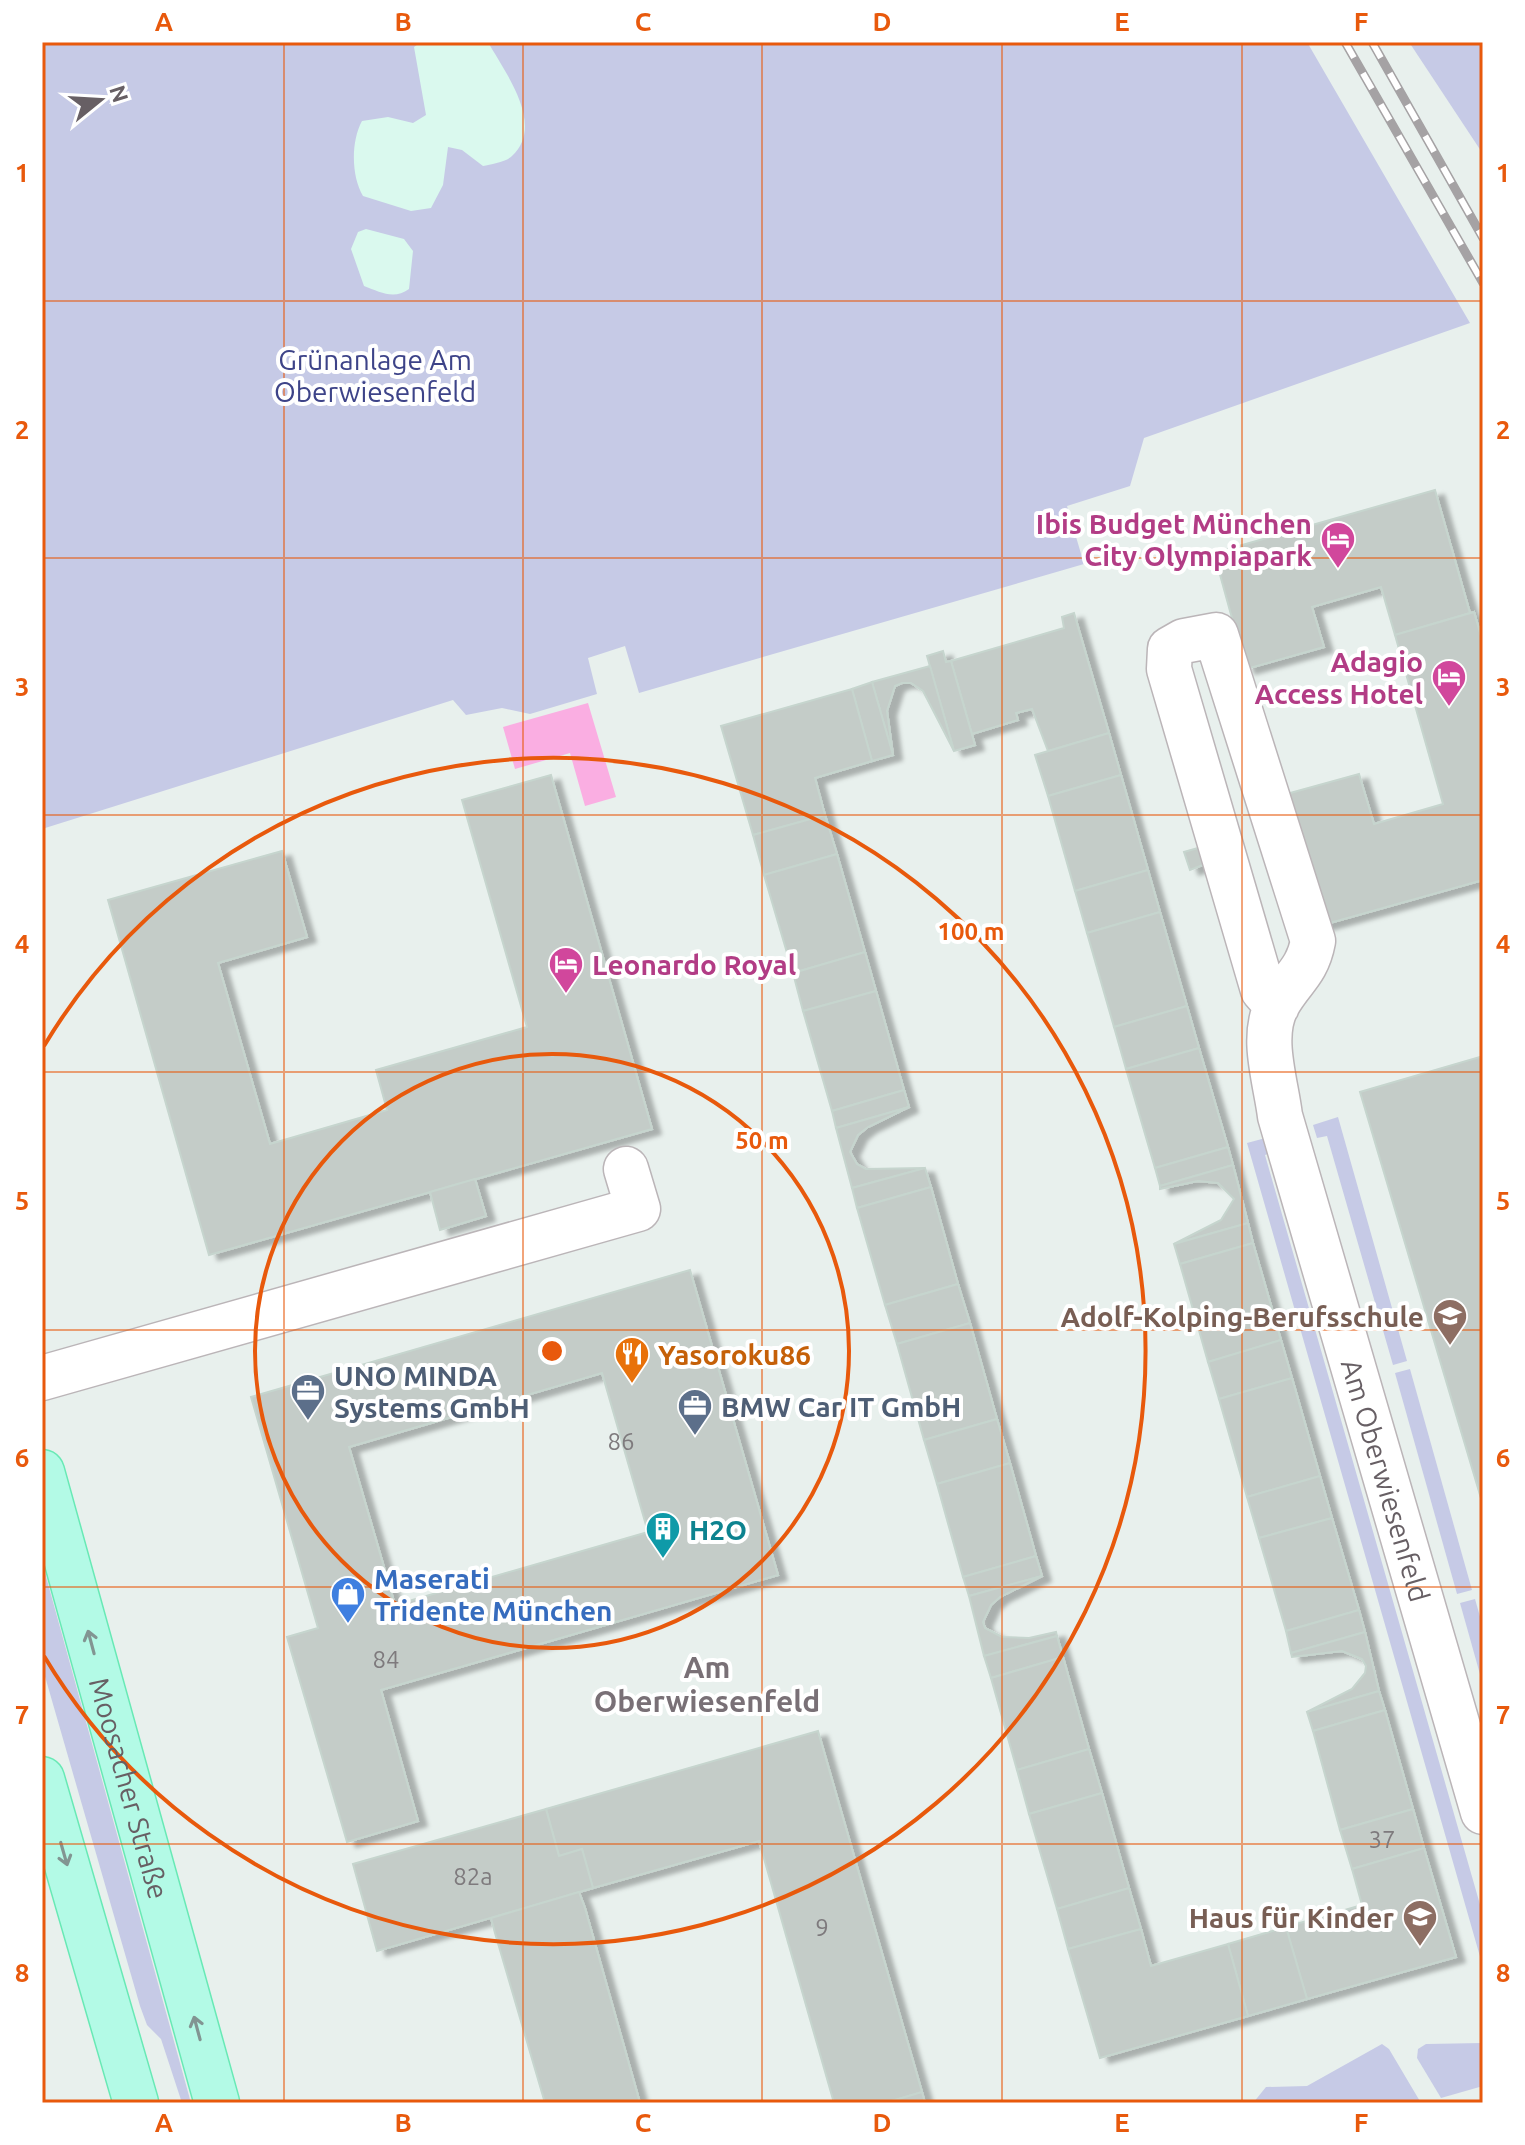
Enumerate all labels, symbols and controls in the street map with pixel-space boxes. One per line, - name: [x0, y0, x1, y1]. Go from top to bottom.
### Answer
- text: A: [155, 7, 174, 36]
- text: B: [394, 7, 412, 36]
- text: C: [635, 7, 652, 36]
- text: D: [873, 7, 891, 36]
- text: E: [1114, 7, 1130, 36]
- text: F: [1354, 7, 1368, 36]
- north arrow: [60, 60, 140, 140]
- text: N: [105, 82, 134, 105]
- text: 1: [15, 158, 29, 187]
- text: 1: [1496, 158, 1510, 187]
- park label: Grünanlage Am Oberwiesenfeld: [274, 344, 476, 407]
- text: 2: [15, 415, 29, 444]
- text: 2: [1496, 415, 1510, 444]
- place label: Ibis Budget München City Olympiapark: [1036, 508, 1312, 571]
- hotel icon: Ibis Budget München City Olympiapark: [1319, 520, 1357, 570]
- place label: Adagio Access Hotel: [1255, 646, 1423, 709]
- hotel icon: Adagio Access Hotel: [1430, 658, 1468, 708]
- text: 3: [15, 672, 29, 701]
- text: 3: [1496, 672, 1510, 701]
- text: 100 m: [938, 918, 1004, 945]
- text: 4: [15, 929, 29, 958]
- text: 4: [1496, 929, 1510, 958]
- hotel icon: Leonardo Royal: [547, 945, 585, 995]
- place label: Leonardo Royal: [592, 949, 796, 980]
- text: 50 m: [735, 1127, 789, 1154]
- text: 5: [15, 1186, 29, 1215]
- text: 5: [1496, 1186, 1510, 1215]
- school or university icon: Adolf-Kolping-Berufsschule: [1431, 1297, 1469, 1347]
- place label: Adolf-Kolping-Berufsschule: [1061, 1301, 1424, 1332]
- restaurant icon: Yasoroku86: [613, 1335, 651, 1385]
- centre of rings: [538, 1337, 566, 1365]
- place label: Yasoroku86: [658, 1339, 811, 1370]
- street label: Am Oberwiesenfeld: [1336, 1355, 1436, 1605]
- place label: UNO MINDA Systems GmbH: [334, 1360, 530, 1423]
- office icon: UNO MINDA Systems GmbH: [289, 1372, 327, 1422]
- office icon: BMW Car IT GmbH: [676, 1387, 714, 1437]
- place label: BMW Car IT GmbH: [721, 1391, 961, 1422]
- house number: 86: [607, 1428, 635, 1455]
- text: 6: [15, 1443, 29, 1472]
- text: 6: [1496, 1443, 1510, 1472]
- building icon: H2O: [644, 1510, 682, 1560]
- place label: H2O: [689, 1514, 747, 1545]
- place label: Maserati Tridente München: [374, 1563, 612, 1626]
- shop icon: Maserati Tridente München: [329, 1575, 367, 1625]
- one-way arrow: [82, 1630, 97, 1656]
- house number: 84: [372, 1646, 400, 1673]
- district label: Am Oberwiesenfeld: [594, 1650, 820, 1718]
- street label: Moosacher Straße: [84, 1674, 175, 1902]
- text: 7: [15, 1700, 29, 1729]
- text: 7: [1496, 1700, 1510, 1729]
- house number: 37: [1368, 1826, 1396, 1853]
- one-way arrow: [57, 1841, 72, 1867]
- house number: 82a: [453, 1863, 493, 1890]
- school or university icon: Haus für Kinder: [1401, 1898, 1439, 1948]
- place label: Haus für Kinder: [1189, 1902, 1394, 1933]
- house number: 9: [815, 1914, 829, 1941]
- text: 8: [15, 1958, 29, 1987]
- text: 8: [1496, 1958, 1510, 1987]
- one-way arrow: [188, 2015, 203, 2041]
- text: A: [155, 2108, 174, 2137]
- text: B: [394, 2108, 412, 2137]
- text: C: [635, 2108, 652, 2137]
- text: D: [873, 2108, 891, 2137]
- text: E: [1114, 2108, 1130, 2137]
- text: F: [1354, 2108, 1368, 2137]

